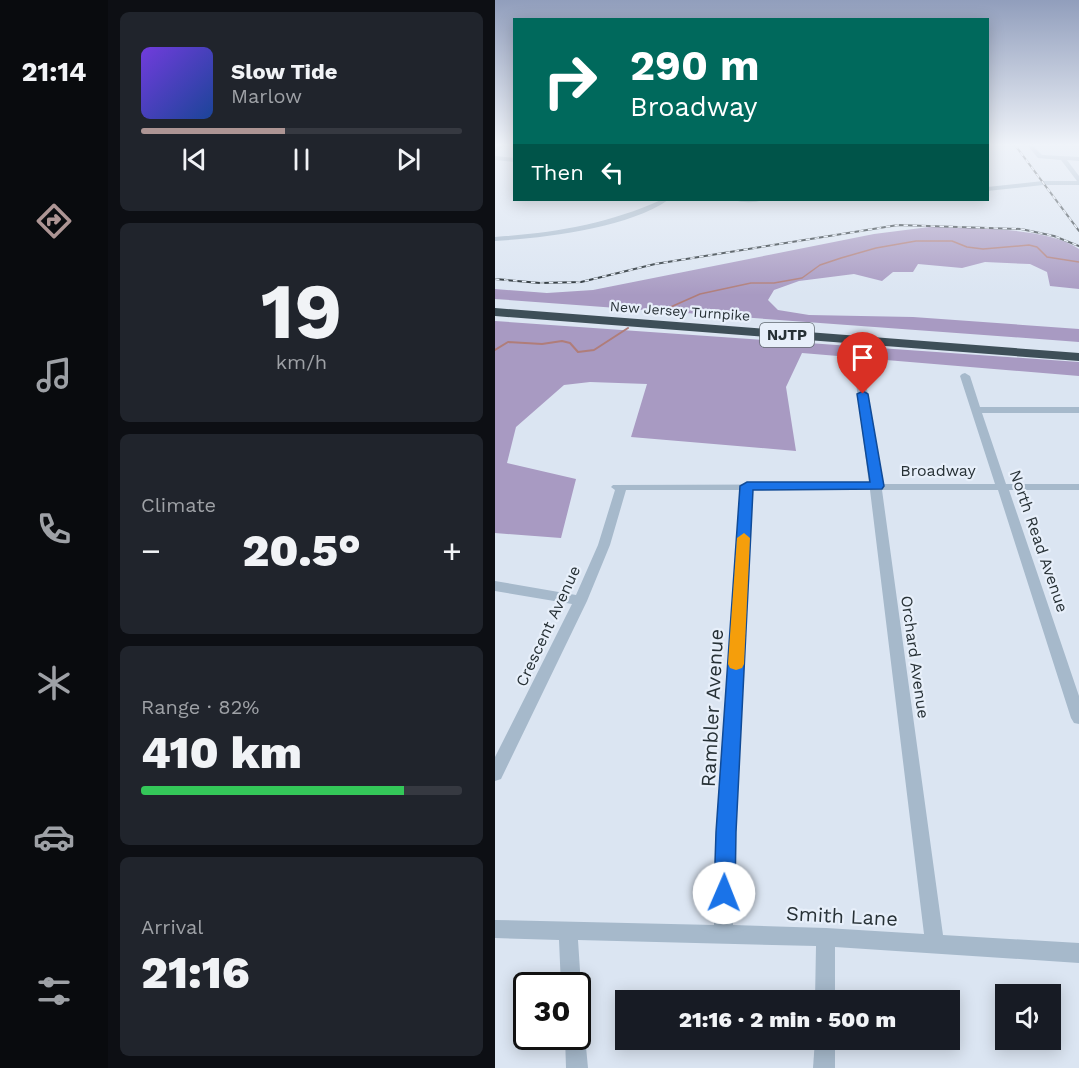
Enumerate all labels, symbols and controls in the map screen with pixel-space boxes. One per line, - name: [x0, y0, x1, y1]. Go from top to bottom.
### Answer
- text: 290 m: [630, 41, 760, 90]
- icon: right: [531, 42, 609, 120]
- text: 21:14: [22, 56, 86, 88]
- text: Slow Tide: [231, 59, 338, 84]
- text: Marlow: [231, 84, 302, 108]
- text: Broadway: [630, 91, 757, 123]
- icon: previous: [178, 143, 211, 176]
- icon: pause: [285, 143, 318, 176]
- icon: next: [392, 143, 425, 176]
- icon: left: [596, 156, 629, 189]
- text: Then: [531, 160, 584, 185]
- icon: directions: [33, 200, 75, 242]
- text: 19: [261, 265, 342, 357]
- street label: New Jersey Turnpike: [609, 298, 751, 324]
- road number: NJTP: [760, 323, 814, 347]
- pin: [837, 332, 888, 394]
- icon: arrive: [846, 341, 879, 374]
- text: km/h: [276, 350, 327, 374]
- icon: music: [33, 354, 75, 396]
- street label: Broadway: [900, 461, 976, 480]
- street label: North Read Avenue: [1006, 467, 1072, 615]
- text: Climate: [141, 493, 216, 517]
- icon: phone: [33, 508, 75, 550]
- text: 20.5°: [242, 524, 361, 577]
- text: −: [141, 531, 161, 570]
- text: +: [442, 531, 462, 570]
- street label: Crescent Avenue: [512, 563, 584, 689]
- street label: Orchard Avenue: [897, 594, 933, 720]
- street label: Rambler Avenue: [696, 628, 728, 788]
- icon: climate: [33, 662, 75, 704]
- text: Range · 82%: [141, 695, 259, 719]
- text: 410 km: [141, 726, 302, 779]
- icon: car: [33, 816, 75, 858]
- position arrow: [692, 861, 756, 925]
- street label: Smith Lane: [786, 901, 898, 931]
- text: Arrival: [141, 915, 203, 939]
- text: 21:16: [141, 946, 250, 999]
- icon: filters: [33, 970, 75, 1012]
- speed limit sign: 30: [513, 972, 591, 1050]
- map controls: [995, 984, 1061, 1050]
- button: sound: [995, 984, 1061, 1050]
- text: 21:16 · 2 min · 500 m: [679, 1007, 896, 1032]

